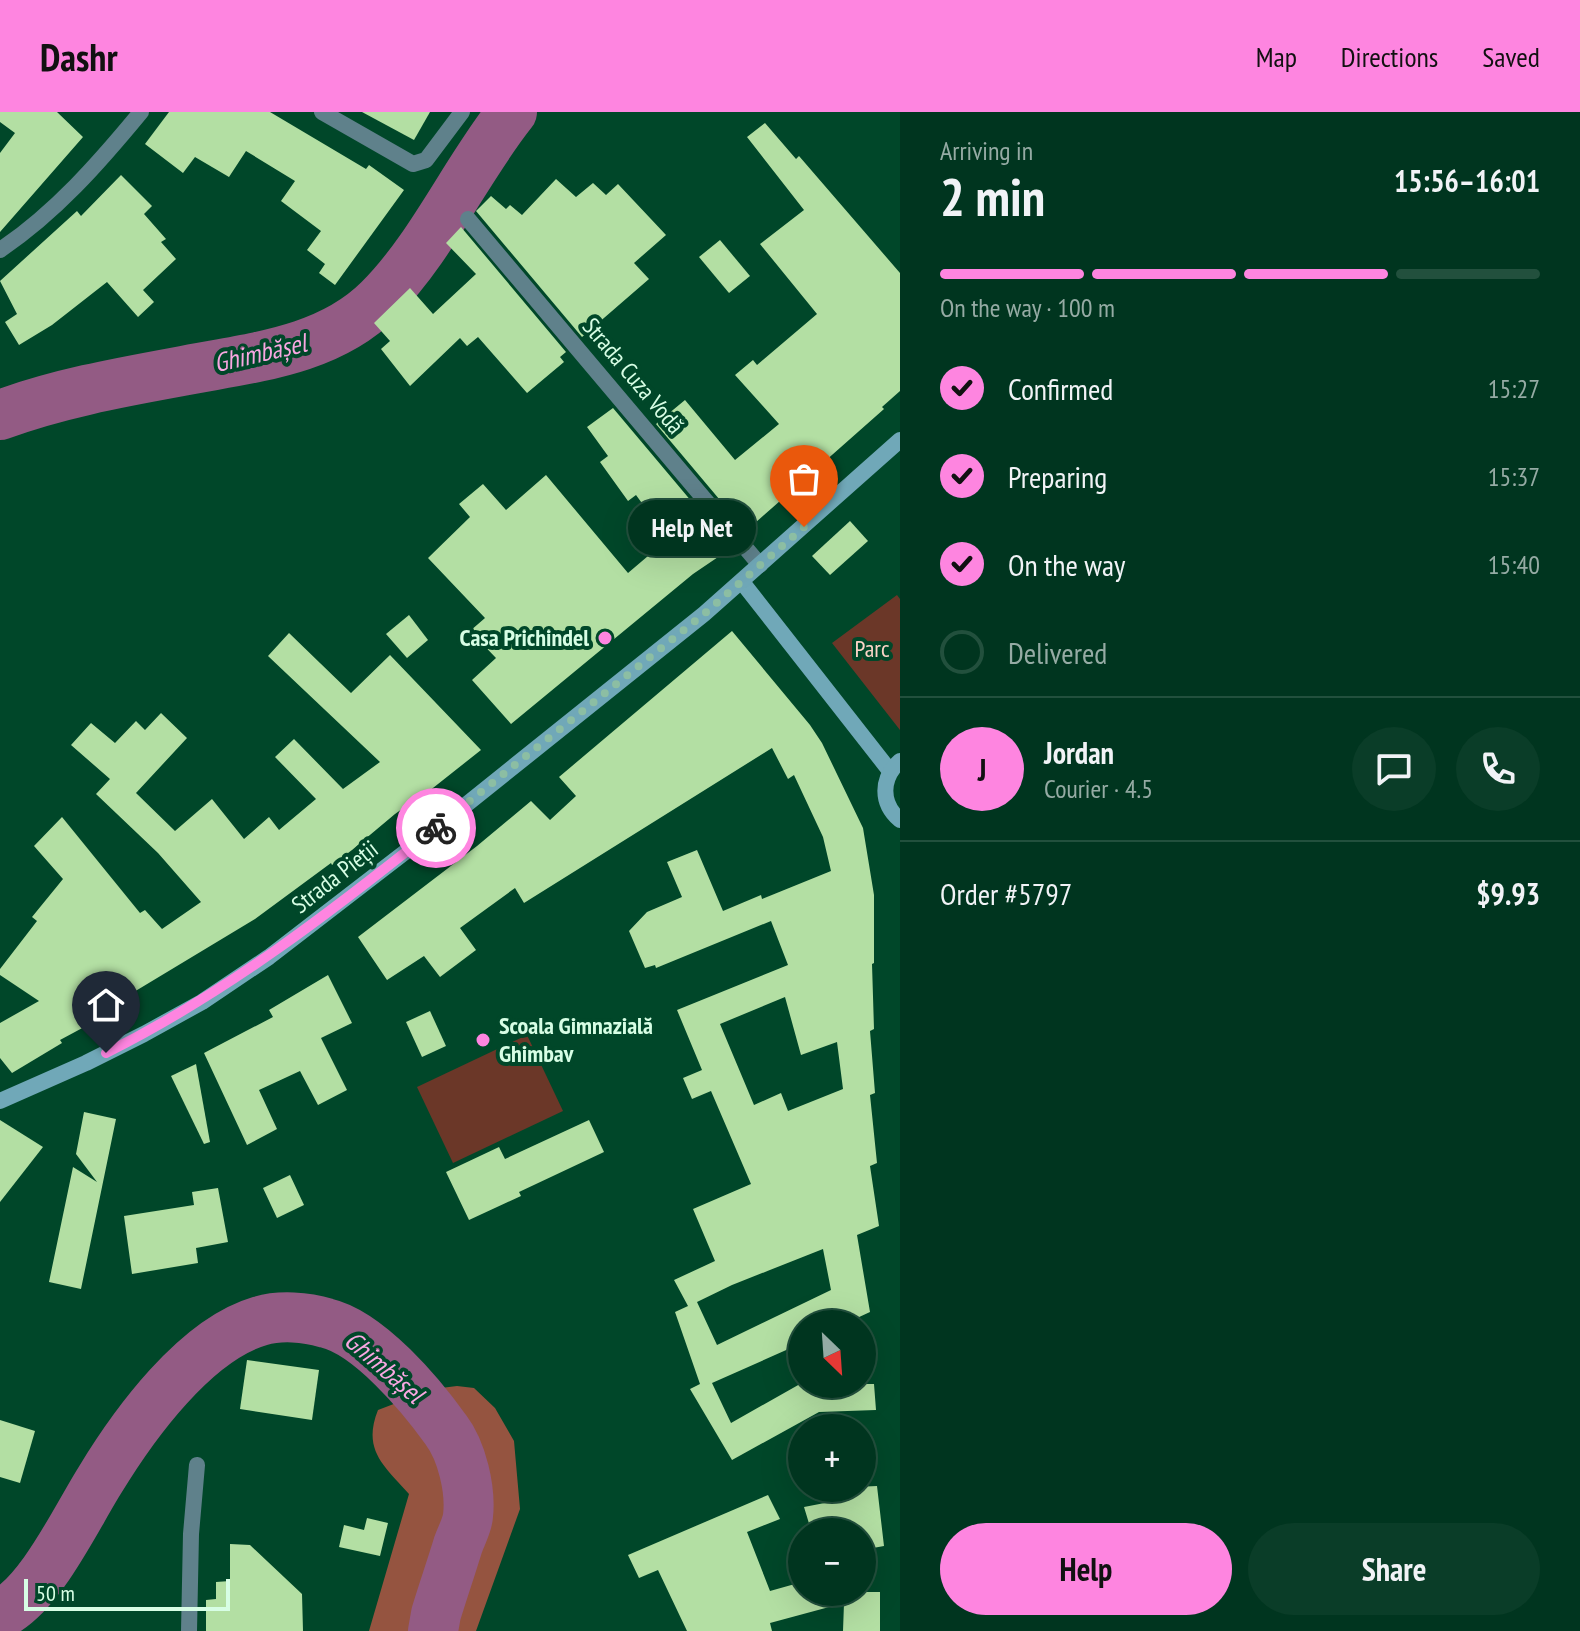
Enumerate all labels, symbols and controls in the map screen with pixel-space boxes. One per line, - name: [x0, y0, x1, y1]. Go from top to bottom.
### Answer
- text: Dashr: [40, 32, 118, 81]
- text: Map: [1256, 38, 1297, 75]
- text: Directions: [1341, 38, 1438, 75]
- text: Saved: [1482, 38, 1540, 75]
- text: Arriving in: [940, 134, 1033, 167]
- text: 15:56–16:01: [1394, 161, 1540, 200]
- text: 2 min: [940, 163, 1045, 230]
- text: On the way · 100 m: [940, 291, 1115, 324]
- street label: Strada Cuza Vodă: [576, 311, 691, 440]
- water label: Ghimbășel: [210, 325, 312, 379]
- icon: check: [940, 366, 984, 410]
- text: Confirmed: [1008, 369, 1113, 408]
- text: 15:27: [1488, 372, 1540, 405]
- pin: [770, 445, 838, 527]
- icon: check: [940, 454, 984, 498]
- icon: bag: [782, 457, 826, 501]
- text: Preparing: [1008, 457, 1107, 496]
- text: 15:37: [1488, 460, 1540, 493]
- callout: Help Net: [628, 499, 756, 555]
- text: Help Net: [652, 511, 733, 544]
- icon: check: [940, 542, 984, 586]
- text: On the way: [1008, 545, 1125, 584]
- text: 15:40: [1488, 548, 1540, 581]
- place label: Casa Prichindel: [460, 622, 589, 653]
- marker: Casa Prichindel: [596, 629, 614, 647]
- park label: Parc: [855, 633, 890, 664]
- text: Delivered: [1008, 633, 1107, 672]
- button: chat: [1352, 727, 1436, 811]
- button: phone: [1456, 727, 1540, 811]
- text: Jordan: [1044, 733, 1114, 772]
- text: J: [978, 750, 986, 789]
- text: Courier · 4.5: [1044, 772, 1153, 805]
- courier: [396, 788, 476, 868]
- icon: bike: [414, 806, 458, 850]
- street label: Strada Pieții: [285, 833, 384, 920]
- text: Order #5797: [940, 874, 1072, 913]
- text: $9.93: [1476, 874, 1540, 913]
- pin: [72, 971, 140, 1053]
- icon: home: [84, 983, 128, 1027]
- place label: Scoala Gimnazială Ghimbav: [499, 1010, 653, 1069]
- marker: Scoala Gimnazială Ghimbav: [474, 1031, 492, 1049]
- north arrow: [788, 1310, 876, 1398]
- map controls: [788, 1310, 876, 1606]
- water label: Ghimbășel: [338, 1323, 433, 1412]
- button: +: [788, 1414, 876, 1502]
- button: −: [788, 1518, 876, 1606]
- button: Help: [940, 1523, 1232, 1615]
- button: Share: [1248, 1523, 1540, 1615]
- scale bar: [24, 1575, 230, 1611]
- text: 50 m: [36, 1579, 75, 1607]

